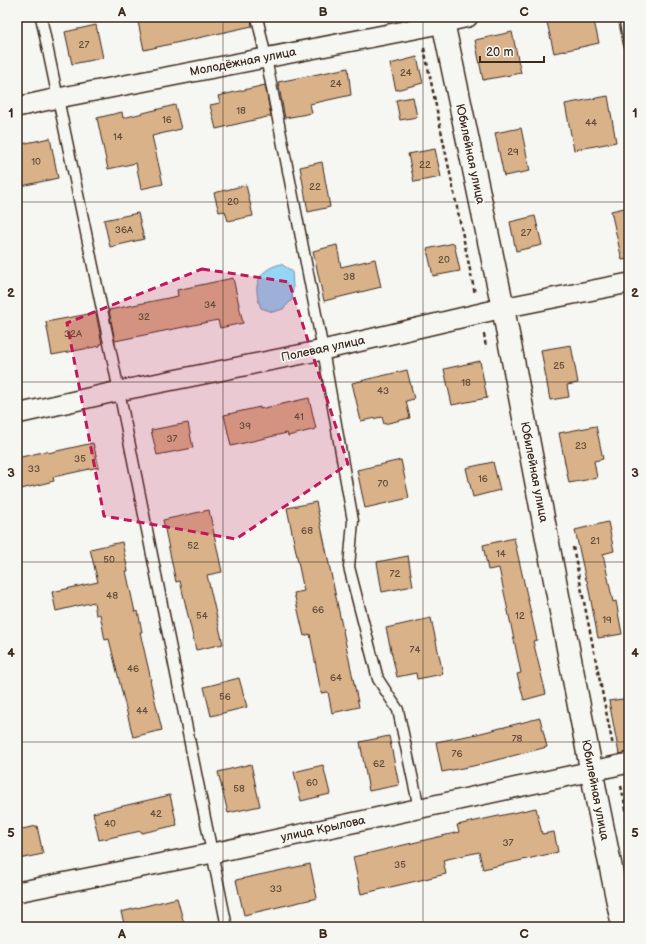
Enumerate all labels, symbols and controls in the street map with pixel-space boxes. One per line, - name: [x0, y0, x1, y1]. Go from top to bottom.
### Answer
- text: A: [117, 4, 126, 20]
- text: B: [318, 4, 328, 20]
- text: C: [519, 4, 529, 20]
- scale bar: [480, 38, 544, 64]
- house number: 27: [79, 39, 89, 51]
- street label: Молодёжная улица: [188, 44, 298, 80]
- text: 20 m: [486, 45, 513, 60]
- house number: 24: [400, 67, 412, 79]
- house number: 24: [330, 78, 342, 90]
- street label: Юбилейная улица: [452, 102, 488, 206]
- text: 1: [8, 105, 14, 121]
- house number: 18: [236, 105, 246, 117]
- text: 1: [632, 105, 638, 121]
- house number: 16: [162, 114, 172, 126]
- house number: 44: [585, 117, 597, 129]
- house number: 14: [113, 131, 123, 143]
- house number: 29: [507, 146, 519, 158]
- house number: 10: [31, 156, 41, 168]
- house number: 22: [419, 159, 431, 171]
- house number: 22: [309, 181, 321, 193]
- house number: 20: [227, 196, 239, 208]
- house number: 36А: [115, 224, 134, 236]
- house number: 27: [521, 227, 531, 239]
- house number: 20: [438, 254, 450, 266]
- house number: 38: [343, 271, 355, 283]
- text: 2: [7, 285, 15, 301]
- text: 2: [631, 285, 639, 301]
- house number: 34: [204, 299, 216, 311]
- house number: 32: [138, 311, 150, 323]
- house number: 32А: [64, 328, 83, 340]
- street label: Полевая улица: [280, 333, 366, 365]
- house number: 25: [553, 360, 565, 372]
- house number: 18: [461, 377, 471, 389]
- house number: 43: [377, 385, 389, 397]
- house number: 41: [294, 411, 304, 423]
- house number: 39: [239, 420, 251, 432]
- street label: Юбилейная улица: [517, 420, 551, 524]
- house number: 37: [166, 433, 178, 445]
- house number: 23: [575, 440, 587, 452]
- house number: 35: [74, 453, 86, 465]
- house number: 33: [28, 463, 40, 475]
- text: 3: [7, 465, 15, 481]
- text: 3: [631, 465, 639, 481]
- house number: 16: [478, 473, 488, 485]
- house number: 70: [378, 478, 389, 490]
- house number: 68: [301, 525, 313, 537]
- house number: 21: [590, 535, 600, 547]
- house number: 52: [187, 540, 199, 552]
- house number: 14: [496, 548, 506, 560]
- house number: 50: [103, 554, 115, 566]
- house number: 72: [390, 568, 401, 580]
- house number: 48: [106, 590, 118, 602]
- house number: 66: [312, 604, 324, 616]
- house number: 54: [196, 610, 208, 622]
- house number: 12: [515, 610, 525, 622]
- house number: 19: [602, 614, 612, 626]
- house number: 74: [409, 644, 421, 656]
- text: 4: [7, 645, 15, 661]
- text: 4: [631, 645, 639, 661]
- house number: 46: [127, 663, 139, 675]
- house number: 64: [330, 672, 342, 684]
- house number: 56: [219, 691, 231, 703]
- house number: 44: [136, 705, 148, 717]
- house number: 78: [512, 733, 523, 745]
- street label: Юбилейная улица: [578, 738, 612, 842]
- house number: 76: [451, 748, 463, 760]
- house number: 62: [373, 758, 385, 770]
- house number: 60: [306, 777, 318, 789]
- house number: 58: [233, 783, 245, 795]
- house number: 42: [150, 808, 162, 820]
- street label: улица Крылова: [279, 813, 367, 845]
- house number: 40: [104, 818, 116, 830]
- text: 5: [7, 825, 15, 841]
- text: 5: [631, 825, 639, 841]
- house number: 37: [502, 837, 514, 849]
- house number: 35: [394, 859, 406, 871]
- house number: 33: [270, 883, 282, 895]
- text: A: [117, 926, 126, 942]
- text: B: [318, 926, 328, 942]
- text: C: [519, 926, 529, 942]

